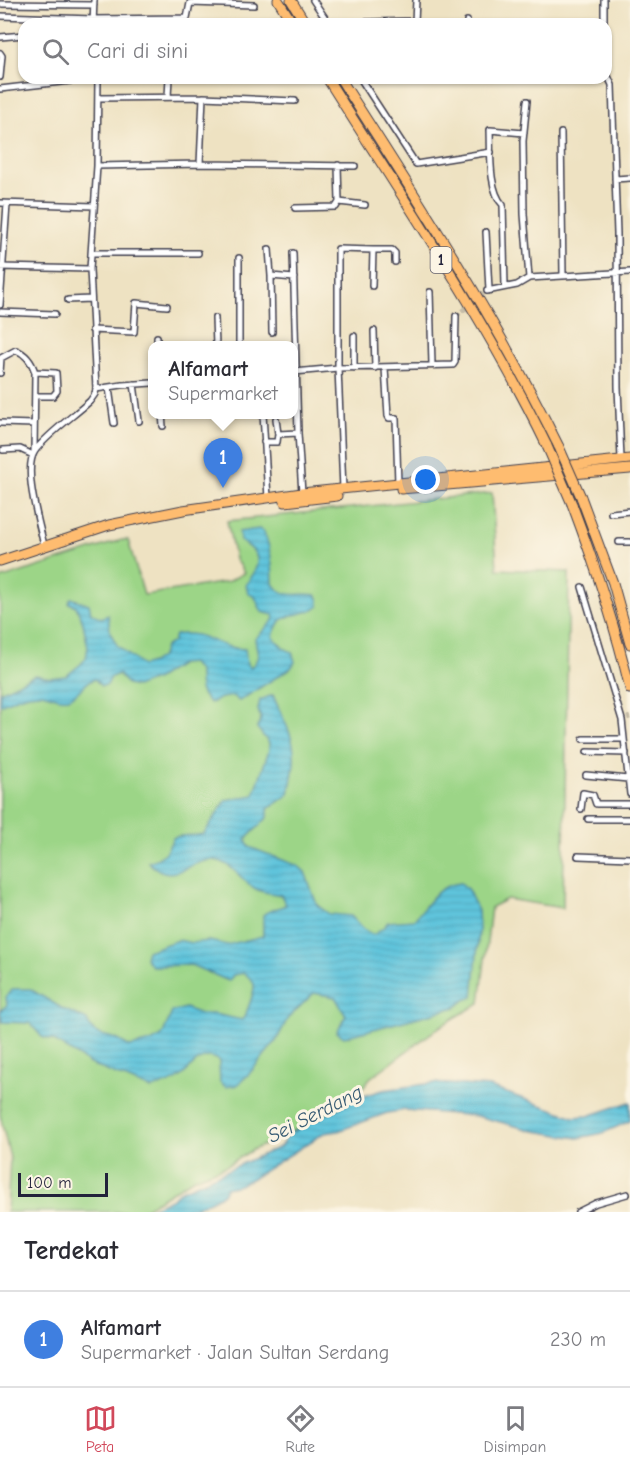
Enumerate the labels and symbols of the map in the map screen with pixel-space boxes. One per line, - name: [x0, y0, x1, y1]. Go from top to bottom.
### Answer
- road number: 1: [430, 247, 452, 273]
- pin: 1: [204, 438, 242, 488]
- your location: [411, 465, 440, 494]
- water label: Sei Serdang: [264, 1080, 366, 1148]
- scale bar: [18, 1170, 108, 1198]

